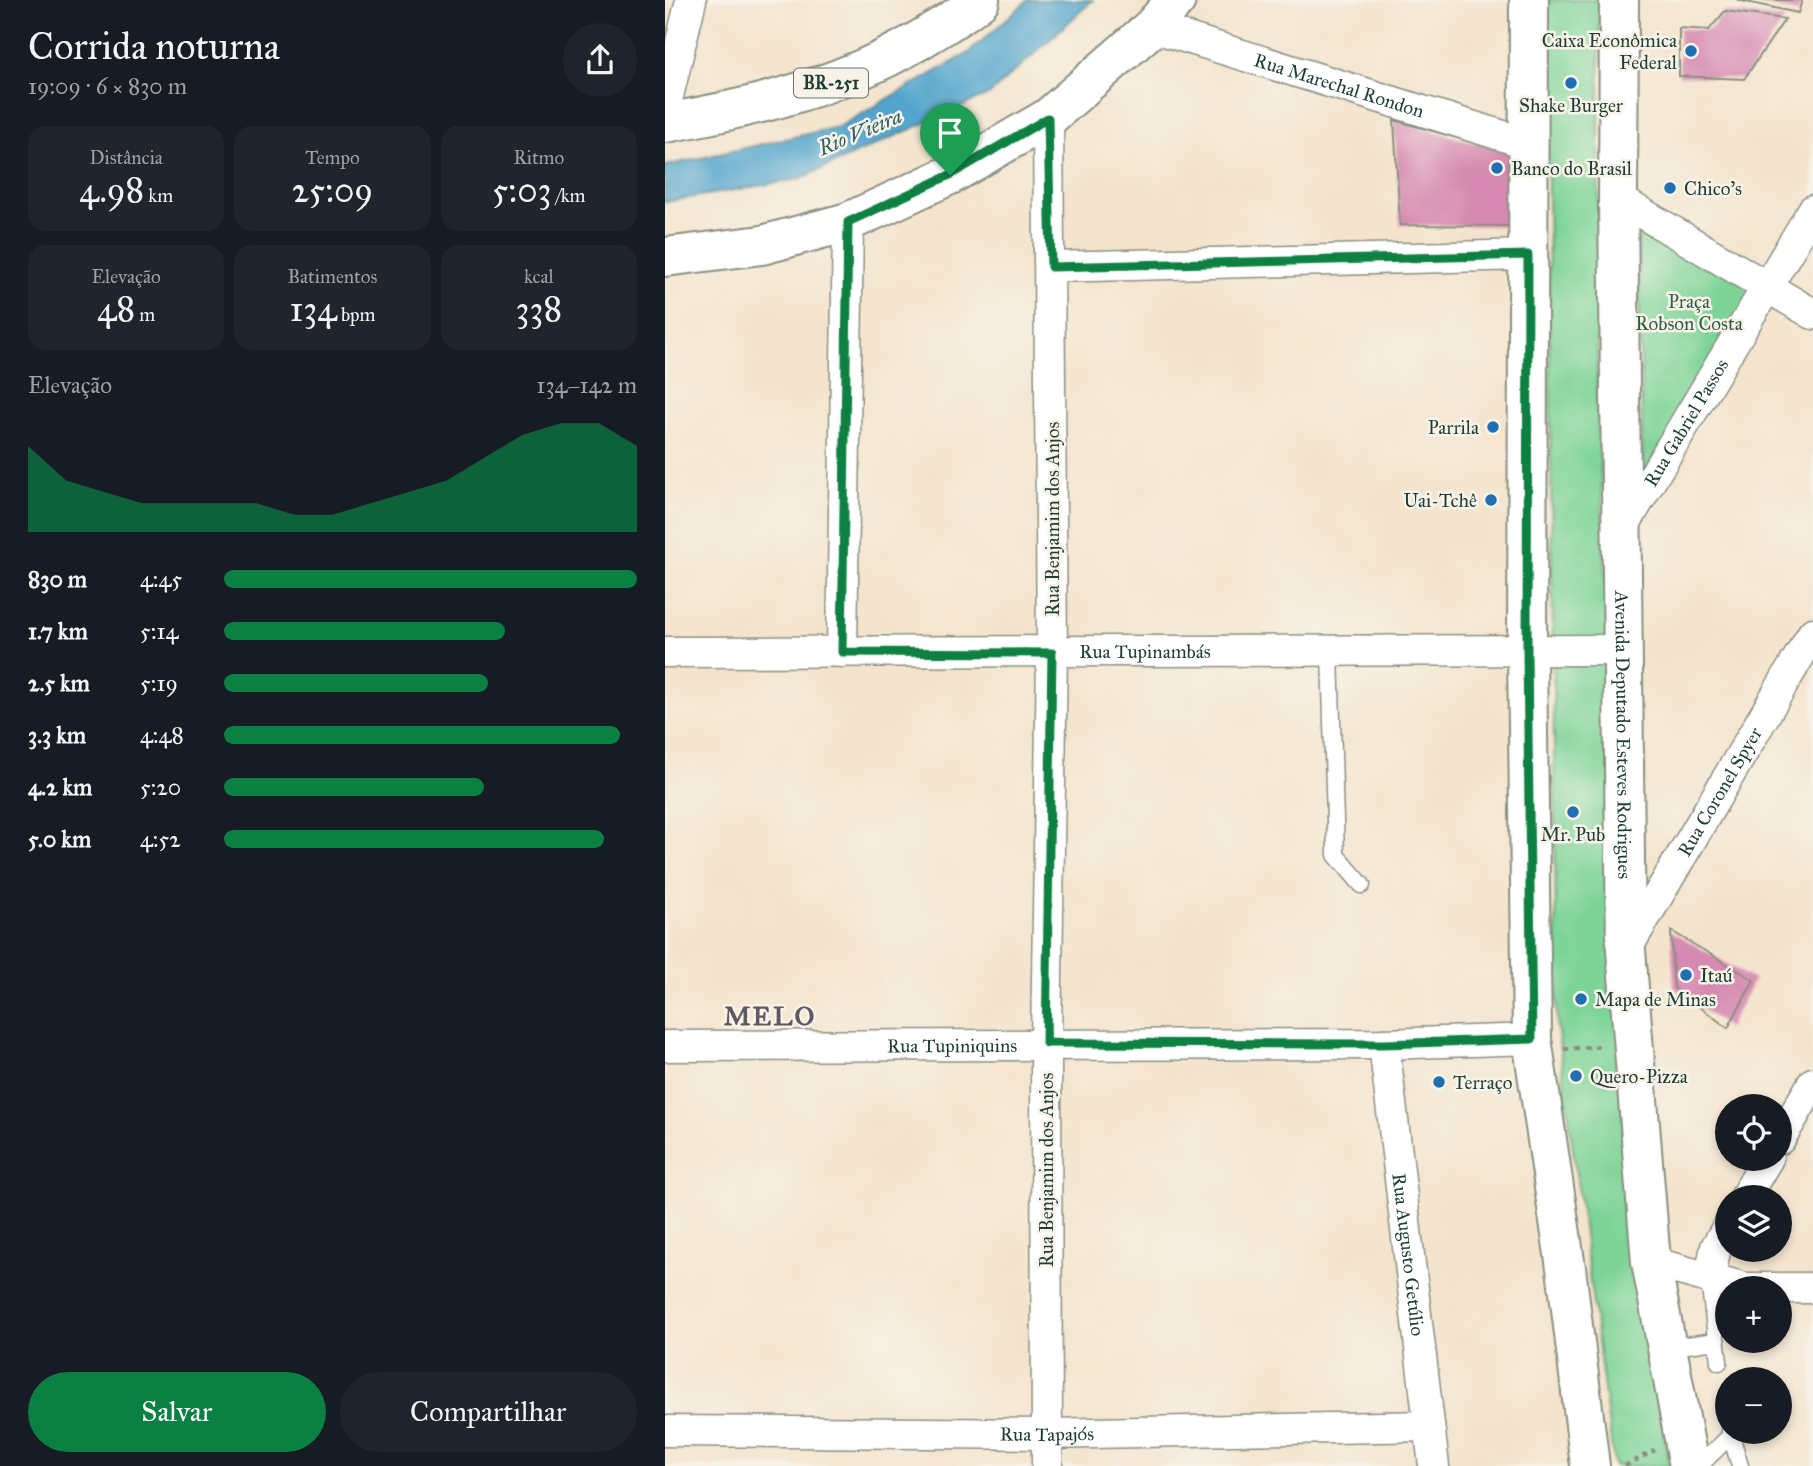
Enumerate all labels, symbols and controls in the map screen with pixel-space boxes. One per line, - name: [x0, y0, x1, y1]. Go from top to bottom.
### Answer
- text: Corrida noturna: [28, 23, 280, 69]
- button: share: [563, 23, 637, 97]
- place label: Caixa Econômica Federal: [1542, 29, 1678, 74]
- marker: Caixa Econômica Federal: [1683, 43, 1699, 59]
- street label: Rua Marechal Rondon: [1251, 48, 1427, 123]
- road number: BR-251: [794, 68, 868, 98]
- text: 19:09 · 6 × 830 m: [28, 72, 187, 100]
- marker: Shake Burger: [1563, 75, 1579, 91]
- place label: Shake Burger: [1519, 94, 1624, 118]
- water label: Rio Vieira: [813, 103, 906, 162]
- pin: [920, 103, 980, 175]
- icon: arrive: [931, 114, 969, 152]
- text: Distância: [89, 146, 163, 169]
- text: Tempo: [305, 146, 360, 169]
- text: Ritmo: [513, 146, 564, 169]
- place label: Banco do Brasil: [1511, 157, 1633, 180]
- marker: Banco do Brasil: [1489, 160, 1505, 176]
- text: 4.98: [79, 169, 144, 212]
- text: 25:09: [292, 169, 373, 212]
- text: 5:03: [492, 169, 552, 212]
- place label: Chico's: [1684, 177, 1742, 200]
- marker: Chico's: [1662, 180, 1678, 196]
- text: km: [144, 184, 173, 207]
- text: /km: [552, 184, 586, 207]
- text: Elevação: [91, 265, 161, 288]
- text: Batimentos: [288, 265, 377, 288]
- text: kcal: [524, 265, 554, 288]
- text: 48: [97, 288, 135, 331]
- text: 134: [289, 288, 337, 331]
- text: 338: [516, 288, 562, 331]
- park label: Praça Robson Costa: [1635, 290, 1744, 335]
- text: m: [135, 303, 155, 326]
- text: bpm: [337, 303, 376, 326]
- street label: Rua Gabriel Passos: [1639, 354, 1733, 491]
- text: Elevação: [28, 371, 112, 399]
- text: 134–142 m: [536, 371, 637, 399]
- place label: Parrila: [1428, 416, 1480, 439]
- marker: Parrila: [1485, 419, 1501, 435]
- street label: Rua Benjamim dos Anjos: [1041, 422, 1064, 616]
- place label: Uai-Tchê: [1403, 489, 1477, 512]
- marker: Uai-Tchê: [1483, 492, 1499, 508]
- text: 830 m: [28, 565, 87, 593]
- text: 4:45: [140, 565, 182, 593]
- street label: Avenida Deputado Esteves Rodrigues: [1610, 590, 1636, 879]
- text: 1.7 km: [28, 617, 88, 645]
- text: 5:14: [140, 617, 178, 645]
- street label: Rua Tupinambás: [1079, 640, 1211, 663]
- text: 2.5 km: [28, 669, 90, 697]
- text: 5:19: [140, 669, 178, 697]
- text: 3.3 km: [28, 721, 86, 749]
- text: 4:48: [140, 721, 184, 749]
- street label: Rua Coronel Spyer: [1673, 722, 1767, 861]
- text: 4.2 km: [28, 773, 92, 801]
- text: 5:20: [140, 773, 181, 801]
- marker: Mr. Pub: [1565, 804, 1581, 820]
- place label: Mr. Pub: [1541, 823, 1605, 846]
- text: 5.0 km: [28, 825, 91, 853]
- text: 4:52: [140, 825, 181, 853]
- place label: Itaú: [1700, 964, 1733, 987]
- marker: Itaú: [1678, 967, 1694, 983]
- place label: Mapa de Minas: [1595, 988, 1716, 1011]
- marker: Mapa de Minas: [1573, 991, 1589, 1007]
- district label: MELO: [724, 1000, 816, 1032]
- street label: Rua Tupiniquins: [887, 1034, 1017, 1058]
- place label: Quero-Pizza: [1590, 1065, 1689, 1088]
- marker: Quero-Pizza: [1568, 1068, 1584, 1084]
- place label: Terraço: [1453, 1071, 1513, 1094]
- street label: Rua Benjamim dos Anjos: [1035, 1073, 1058, 1267]
- marker: Terraço: [1431, 1074, 1447, 1090]
- map controls: [1715, 1094, 1792, 1444]
- button: locate: [1715, 1094, 1792, 1171]
- street label: Rua Augusto Getúlio: [1387, 1172, 1430, 1337]
- button: layers: [1715, 1185, 1792, 1262]
- button: +: [1715, 1276, 1792, 1353]
- button: −: [1715, 1367, 1792, 1444]
- button: Salvar: [28, 1372, 326, 1452]
- button: Compartilhar: [340, 1372, 637, 1452]
- street label: Rua Tapajós: [1000, 1422, 1094, 1446]

